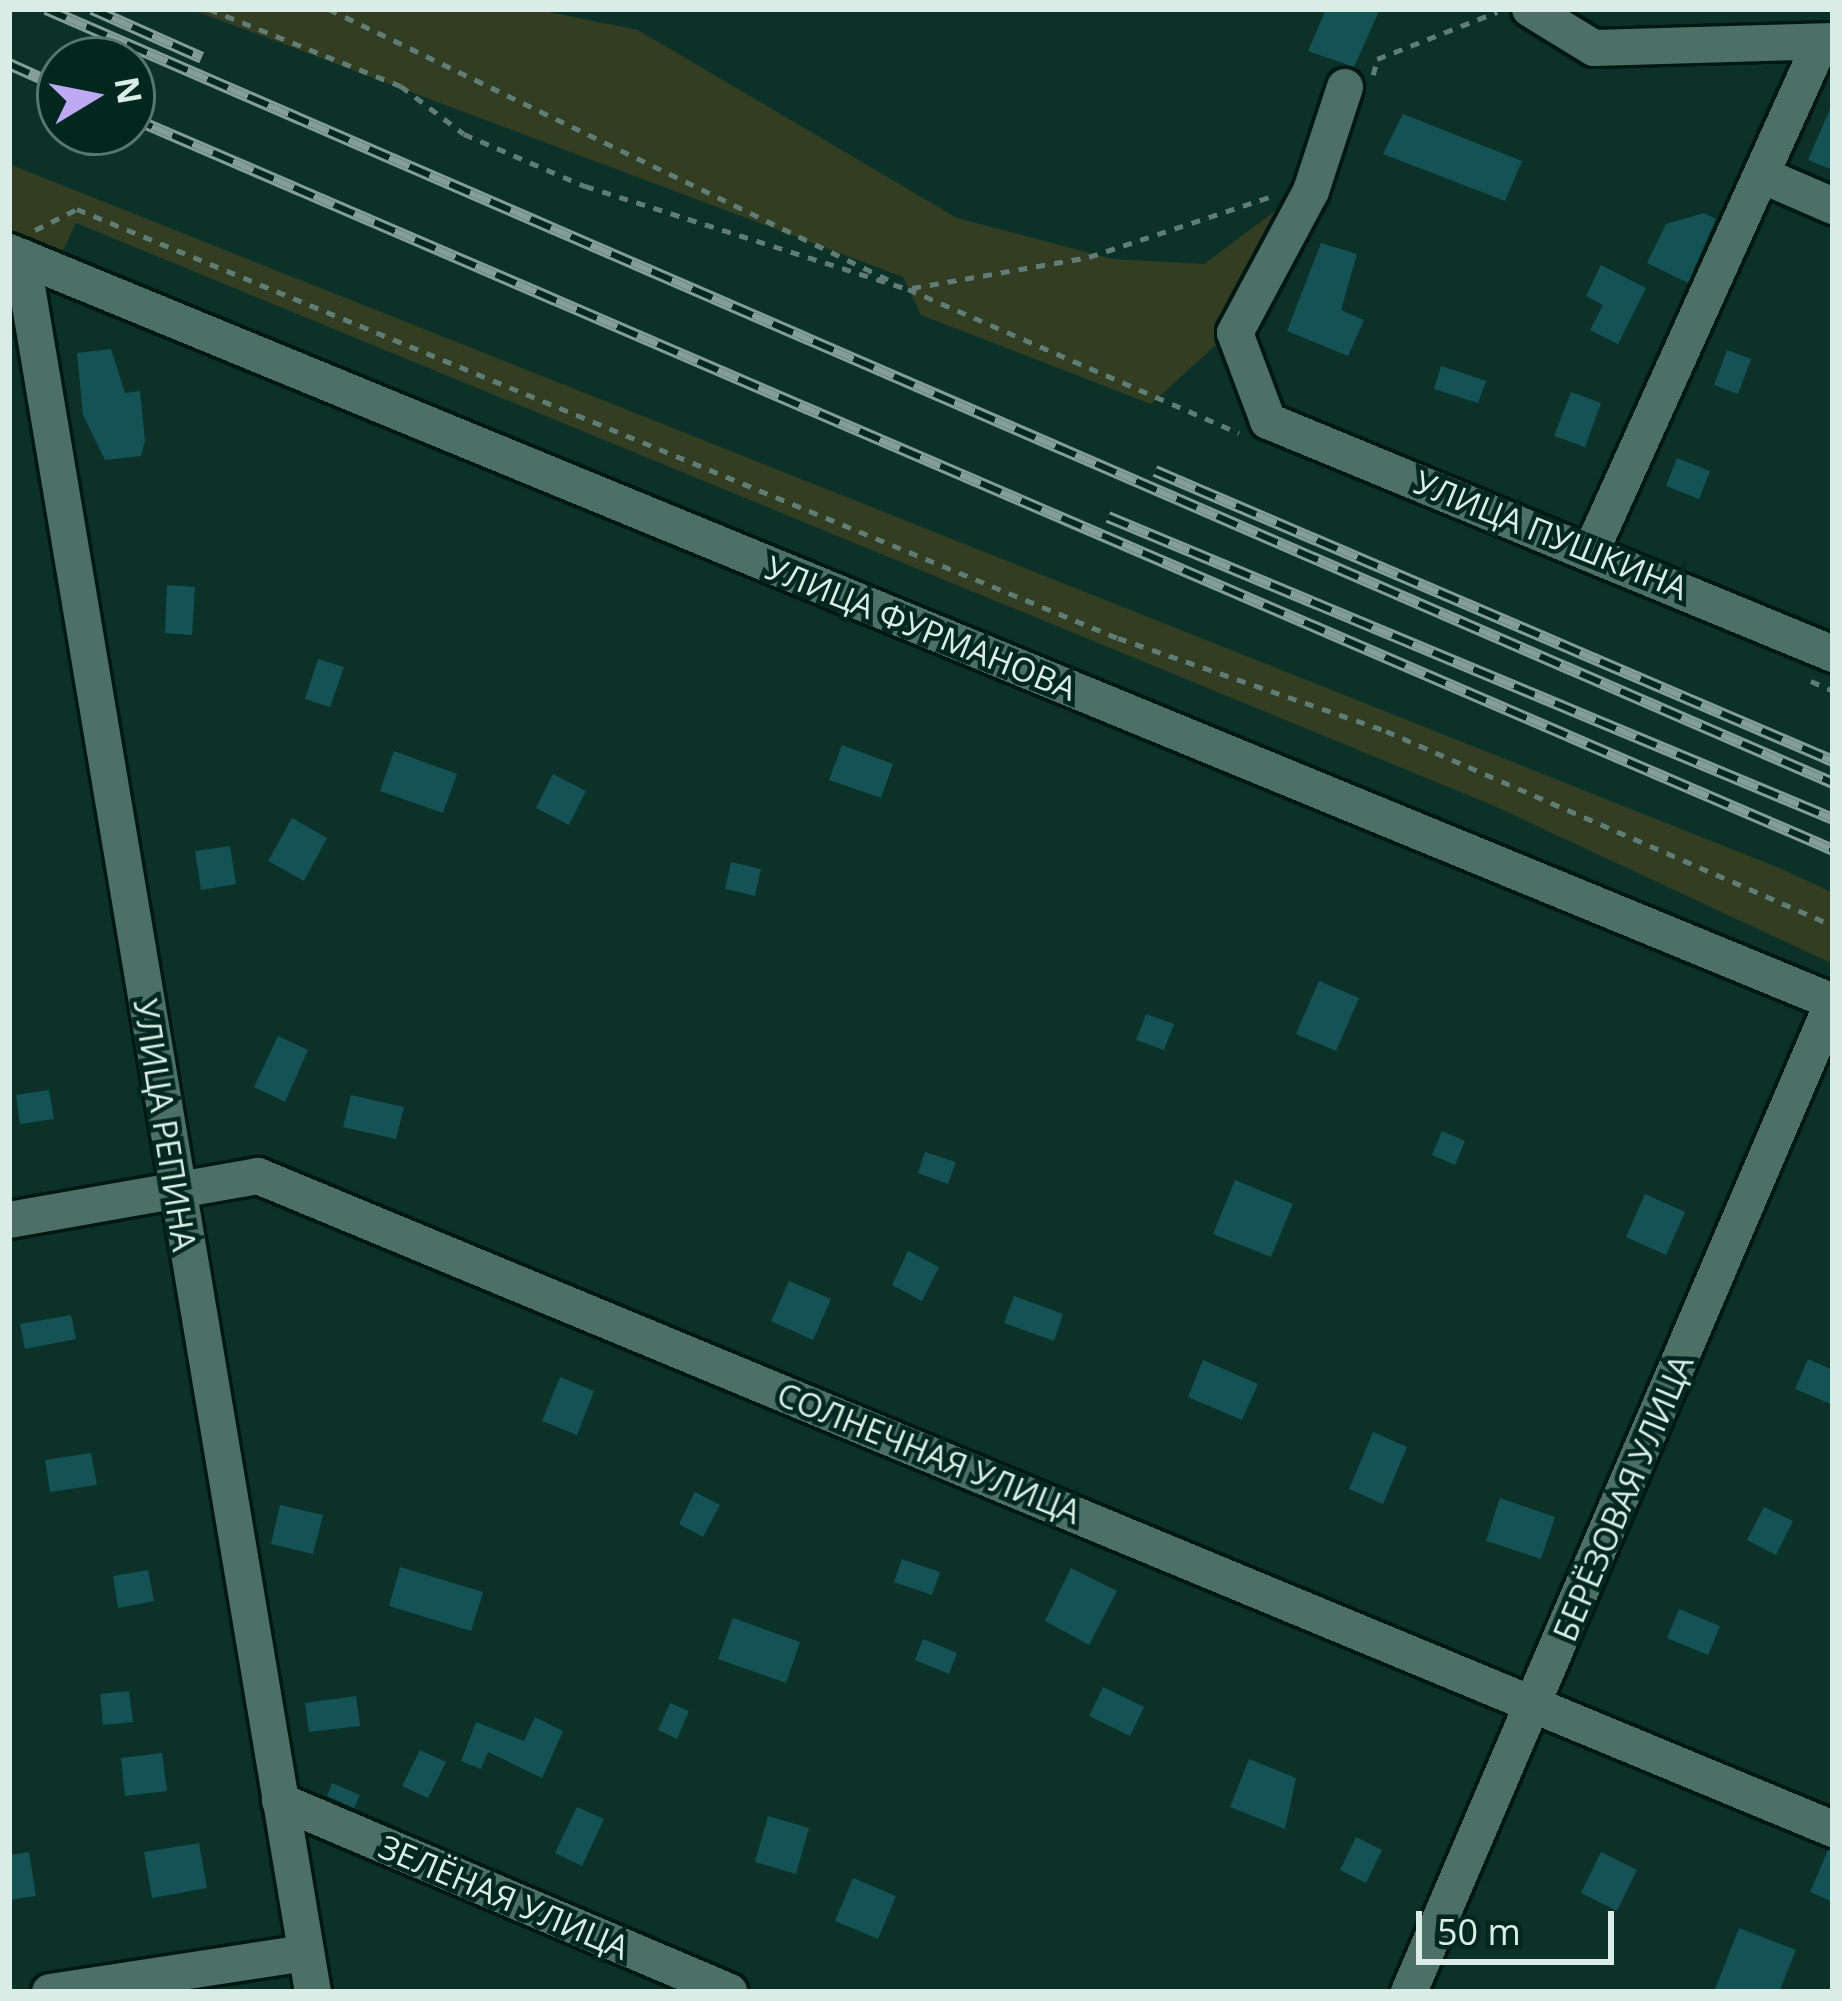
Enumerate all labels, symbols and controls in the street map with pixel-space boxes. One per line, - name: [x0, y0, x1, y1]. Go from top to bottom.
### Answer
- north arrow: [36, 36, 156, 156]
- text: N: [105, 73, 153, 107]
- street label: УЛИЦА ПУШКИНА: [1409, 462, 1693, 608]
- street label: УЛИЦА ФУРМАНОВА: [760, 548, 1082, 708]
- street label: УЛИЦА РЕПИНА: [126, 996, 204, 1254]
- street label: БЕРЁЗОВАЯ УЛИЦА: [1545, 1349, 1701, 1647]
- street label: СОЛНЕЧНАЯ УЛИЦА: [772, 1374, 1086, 1532]
- street label: ЗЕЛЁНАЯ УЛИЦА: [373, 1826, 635, 1968]
- scale bar: [1422, 1887, 1620, 1961]
- text: 50 m: [1437, 1907, 1521, 1956]

